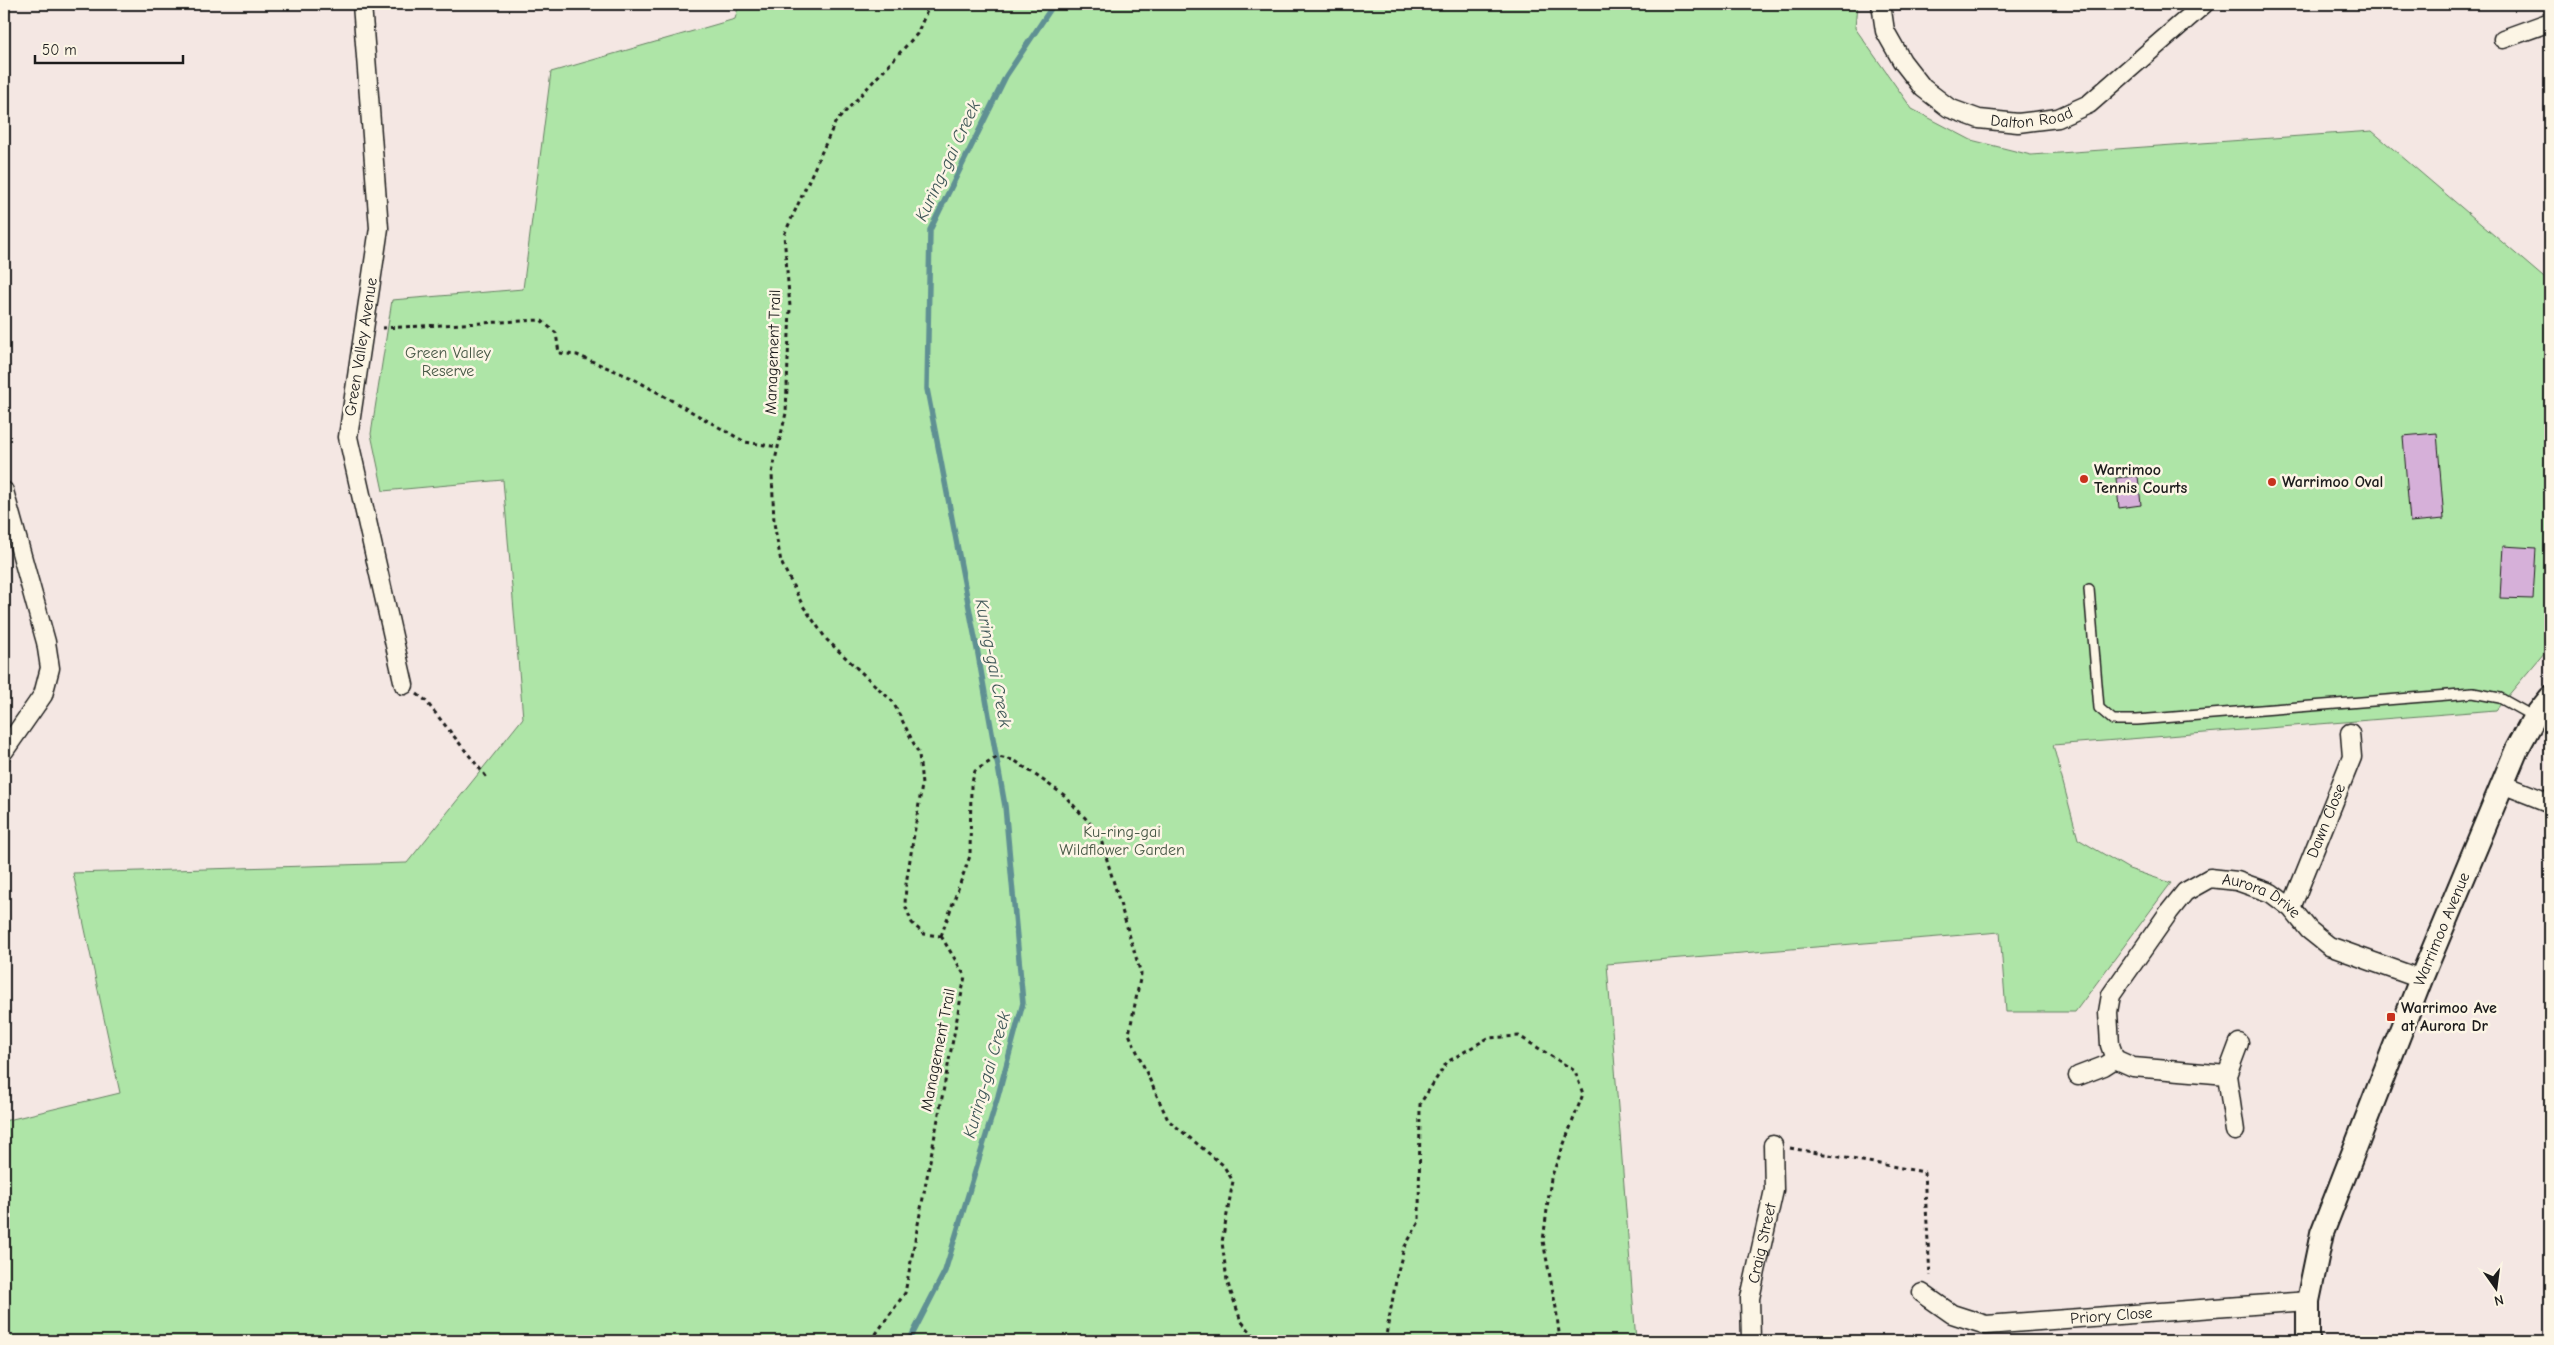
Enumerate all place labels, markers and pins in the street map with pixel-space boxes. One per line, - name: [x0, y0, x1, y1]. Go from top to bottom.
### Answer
- place label: Warrimoo Tennis Courts: [2094, 461, 2188, 497]
- marker: Warrimoo Tennis Courts: [2078, 473, 2090, 485]
- place label: Warrimoo Oval: [2282, 473, 2383, 491]
- marker: Warrimoo Oval: [2266, 476, 2278, 488]
- place label: Warrimoo Ave at Aurora Dr: [2401, 999, 2497, 1035]
- marker: Warrimoo Ave at Aurora Dr: [2385, 1011, 2397, 1023]

